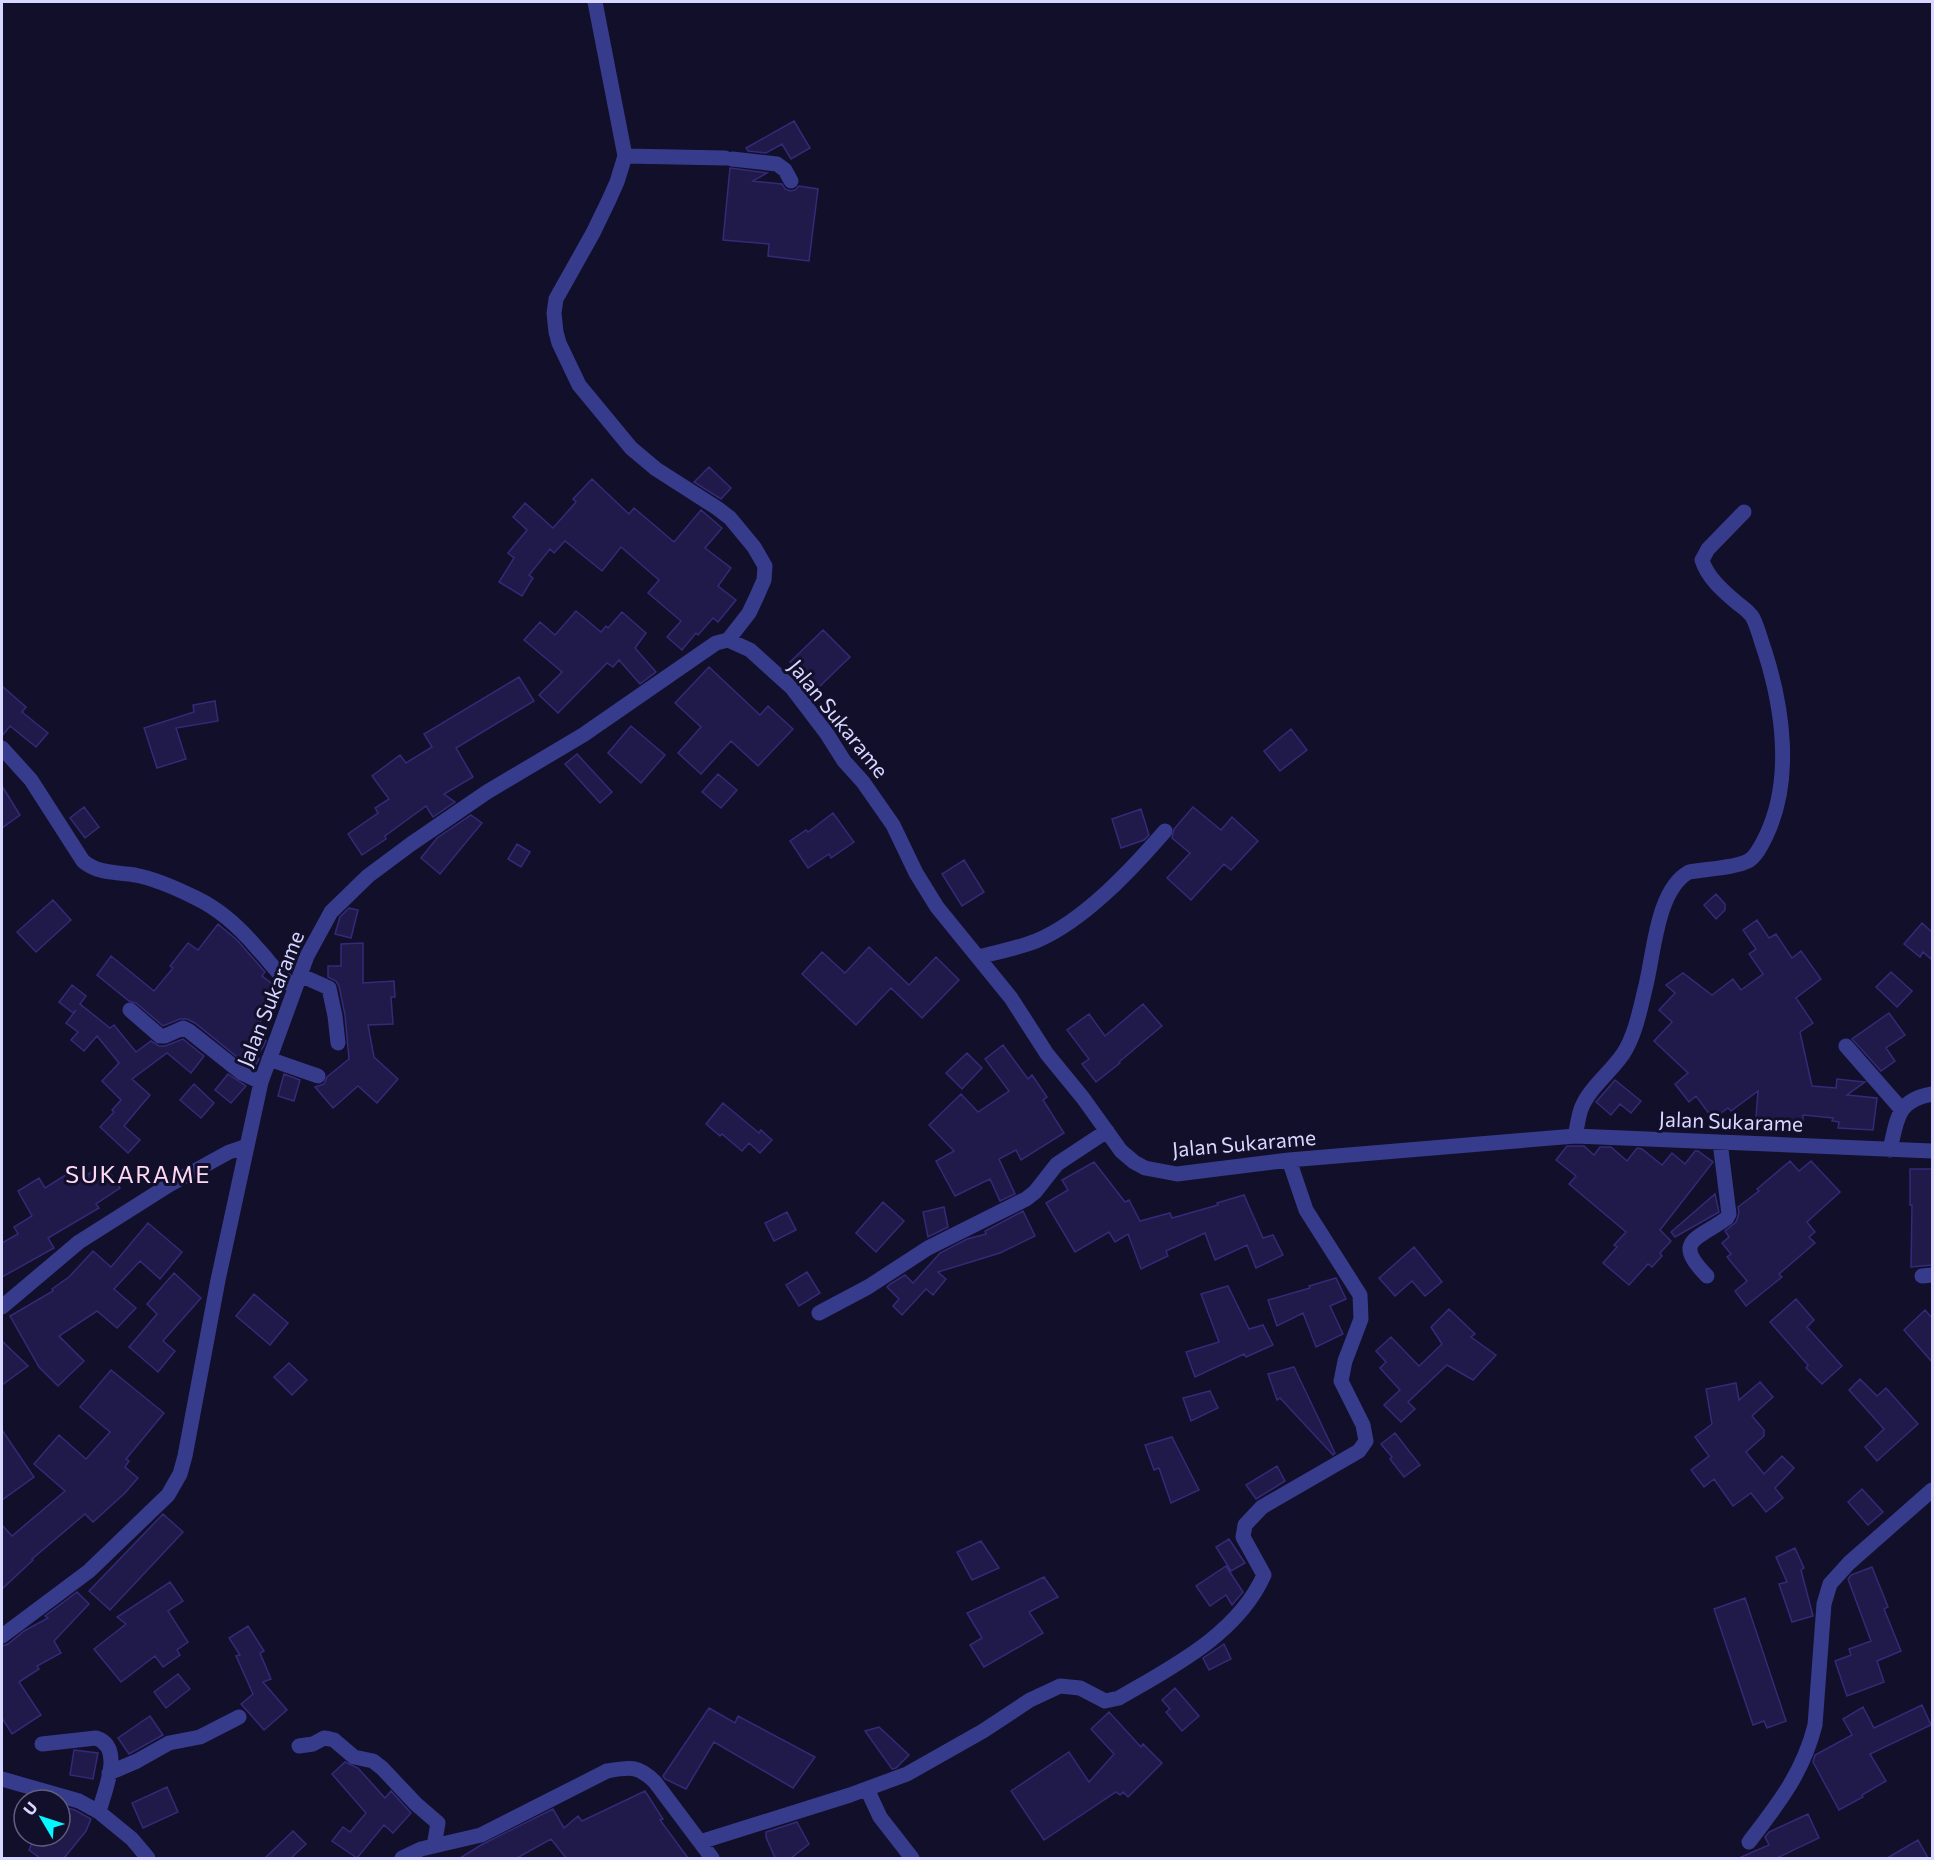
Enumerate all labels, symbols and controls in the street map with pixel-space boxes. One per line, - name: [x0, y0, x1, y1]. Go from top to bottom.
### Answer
- street label: Jalan Sukarame: [784, 654, 894, 782]
- street label: Jalan Sukarame: [231, 927, 308, 1070]
- street label: Jalan Sukarame: [1658, 1105, 1804, 1136]
- street label: Jalan Sukarame: [1171, 1124, 1317, 1161]
- district label: SUKARAME: [65, 1159, 211, 1188]
- north arrow: [12, 1788, 72, 1848]
- text: U: [19, 1798, 41, 1819]

